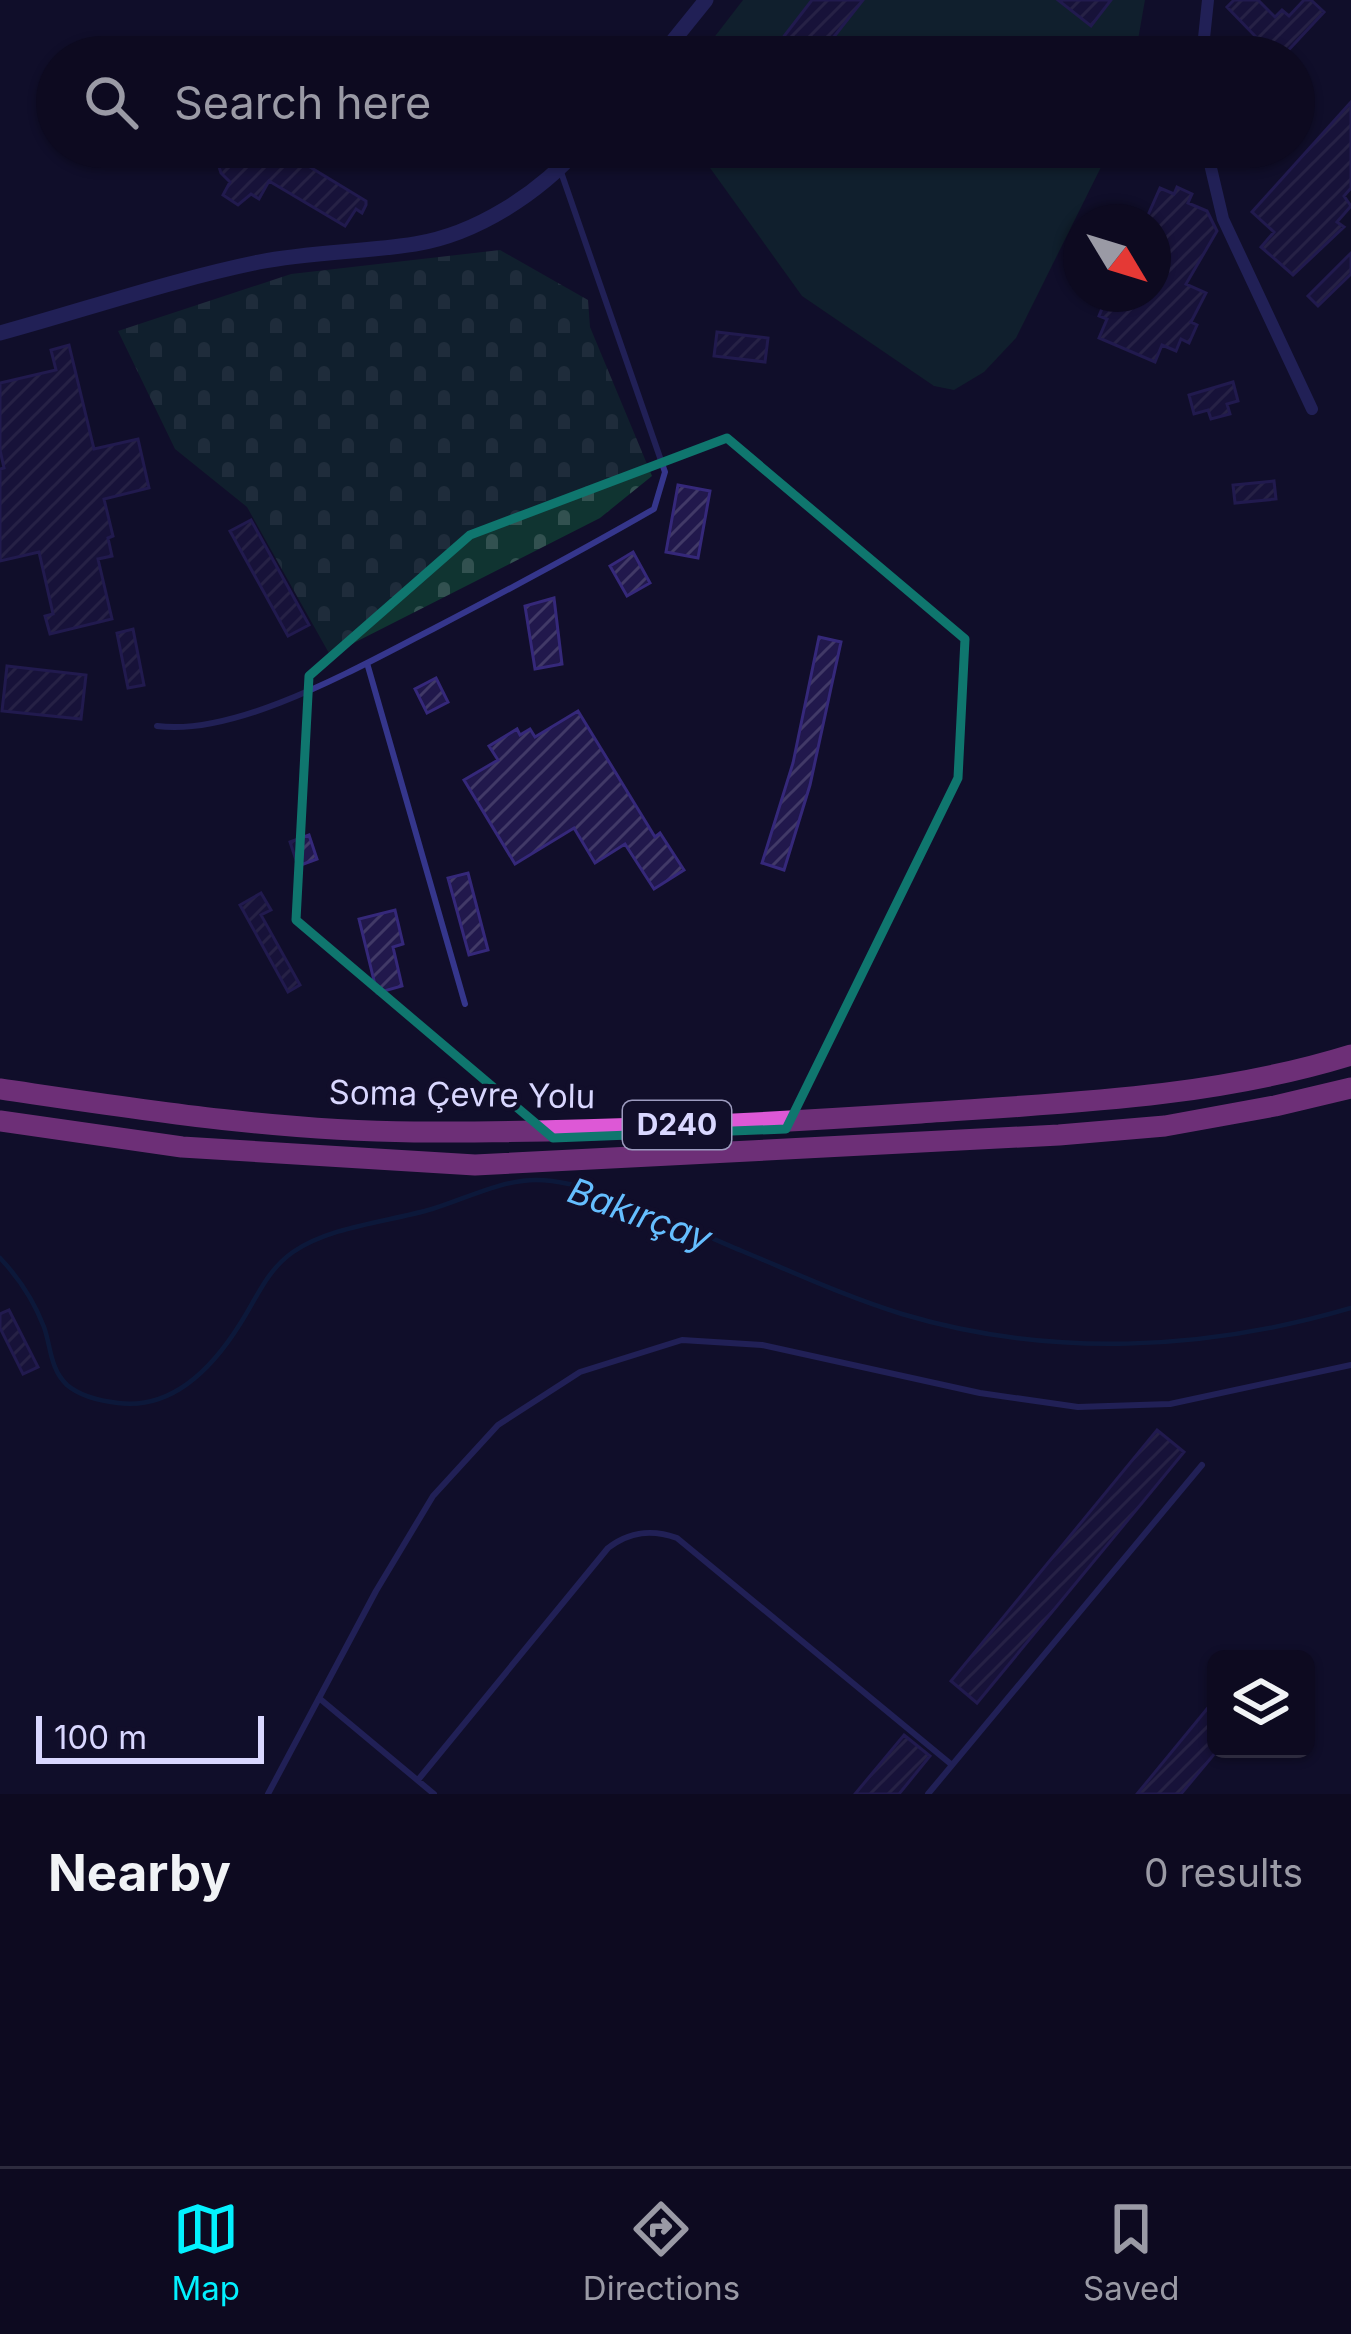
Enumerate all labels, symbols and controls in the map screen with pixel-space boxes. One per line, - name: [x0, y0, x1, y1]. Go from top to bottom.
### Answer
- search box: [36, 36, 1315, 168]
- icon: search: [78, 69, 144, 135]
- text: Search here: [174, 75, 431, 130]
- north arrow: [1063, 204, 1171, 312]
- street label: Soma Çevre Yolu: [328, 1072, 596, 1116]
- road number: D240: [623, 1101, 731, 1149]
- water label: Bakırçay: [562, 1168, 718, 1261]
- map controls: [1207, 1650, 1315, 1758]
- button: layers: [1207, 1650, 1315, 1758]
- scale bar: [36, 1710, 264, 1763]
- text: 100 m: [54, 1717, 147, 1757]
- text: Nearby: [48, 1842, 231, 1903]
- text: 0 results: [1144, 1849, 1303, 1896]
- tab: Map: [171, 2196, 240, 2308]
- tab: Directions: [583, 2196, 740, 2308]
- tab: Saved: [1083, 2196, 1180, 2308]

